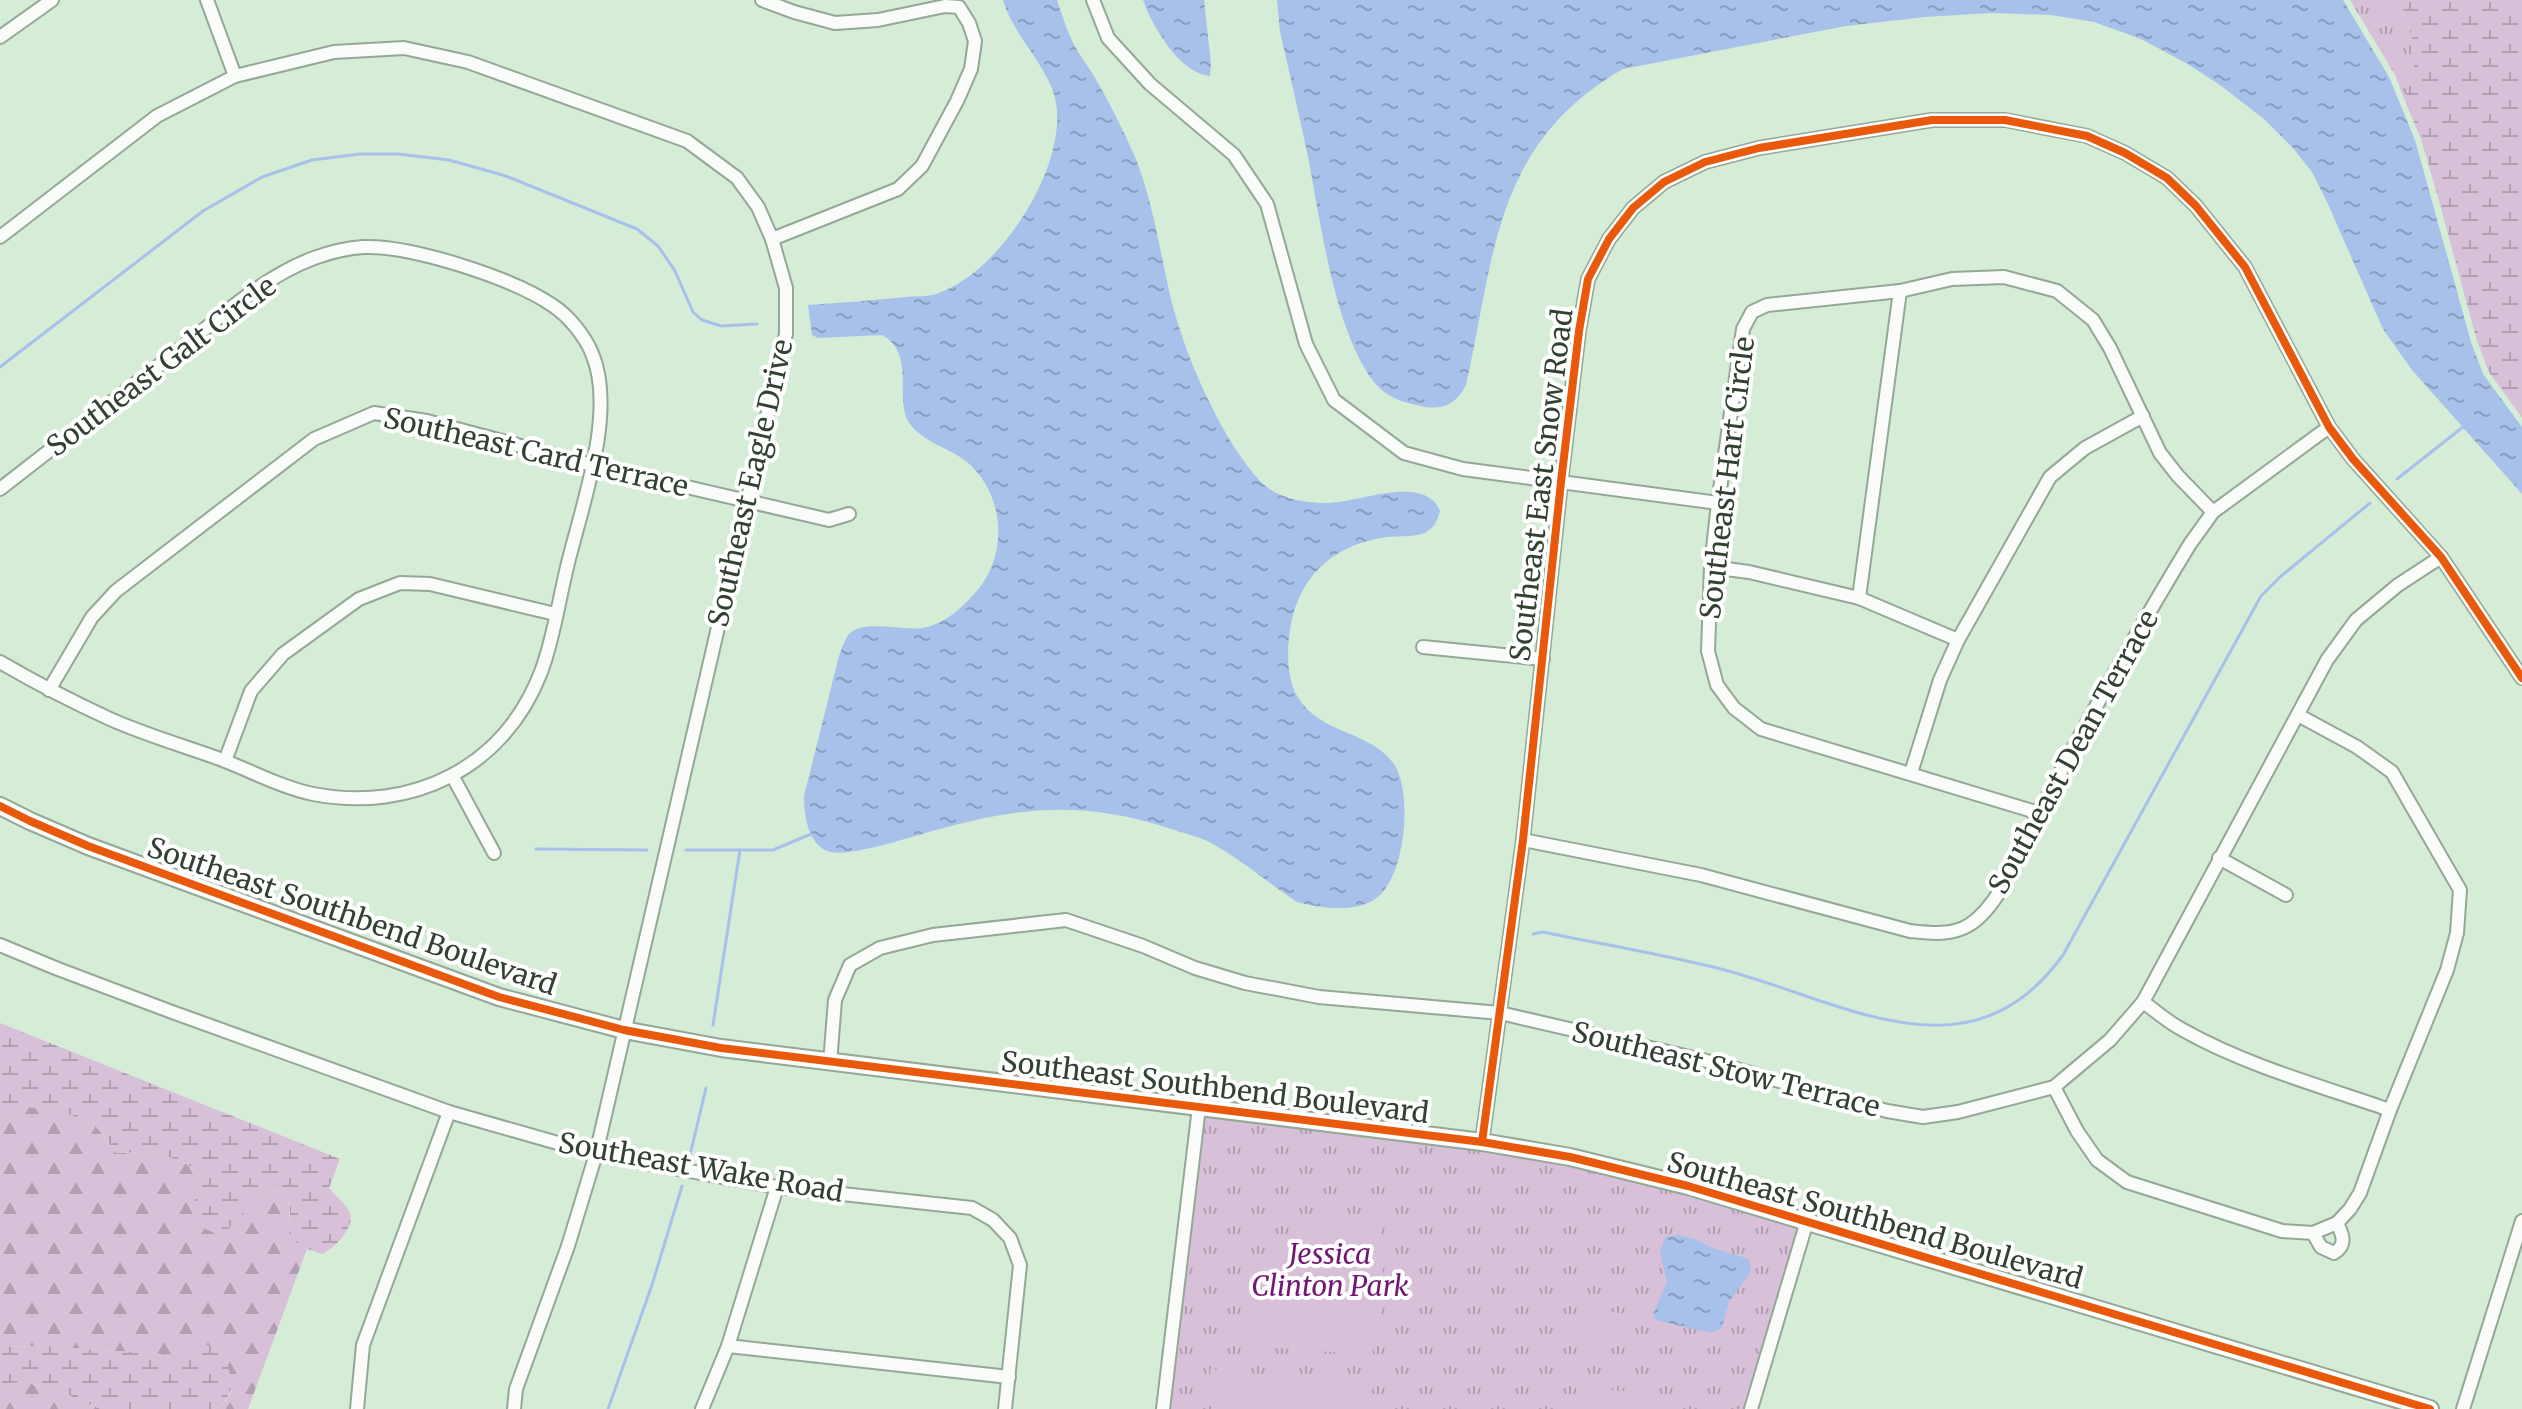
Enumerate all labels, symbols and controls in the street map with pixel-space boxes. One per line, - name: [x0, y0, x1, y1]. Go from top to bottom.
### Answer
- street label: Southeast Galt Circle: [39, 268, 283, 464]
- street label: Southeast East Snow Road: [1501, 306, 1581, 663]
- street label: Southeast Hart Circle: [1692, 335, 1762, 621]
- street label: Southeast Eagle Drive: [699, 336, 801, 630]
- street label: Southeast Card Terrace: [380, 399, 692, 505]
- street label: Southeast Dean Terrace: [1980, 604, 2166, 900]
- street label: Southeast Southbend Boulevard: [143, 829, 562, 1003]
- street label: Southeast Stow Terrace: [1568, 1013, 1884, 1125]
- street label: Southeast Southbend Boulevard: [999, 1043, 1431, 1131]
- street label: Southeast Wake Road: [556, 1124, 846, 1210]
- street label: Southeast Southbend Boulevard: [1663, 1143, 2087, 1297]
- park label: Jessica Clinton Park: [1251, 1236, 1409, 1304]

